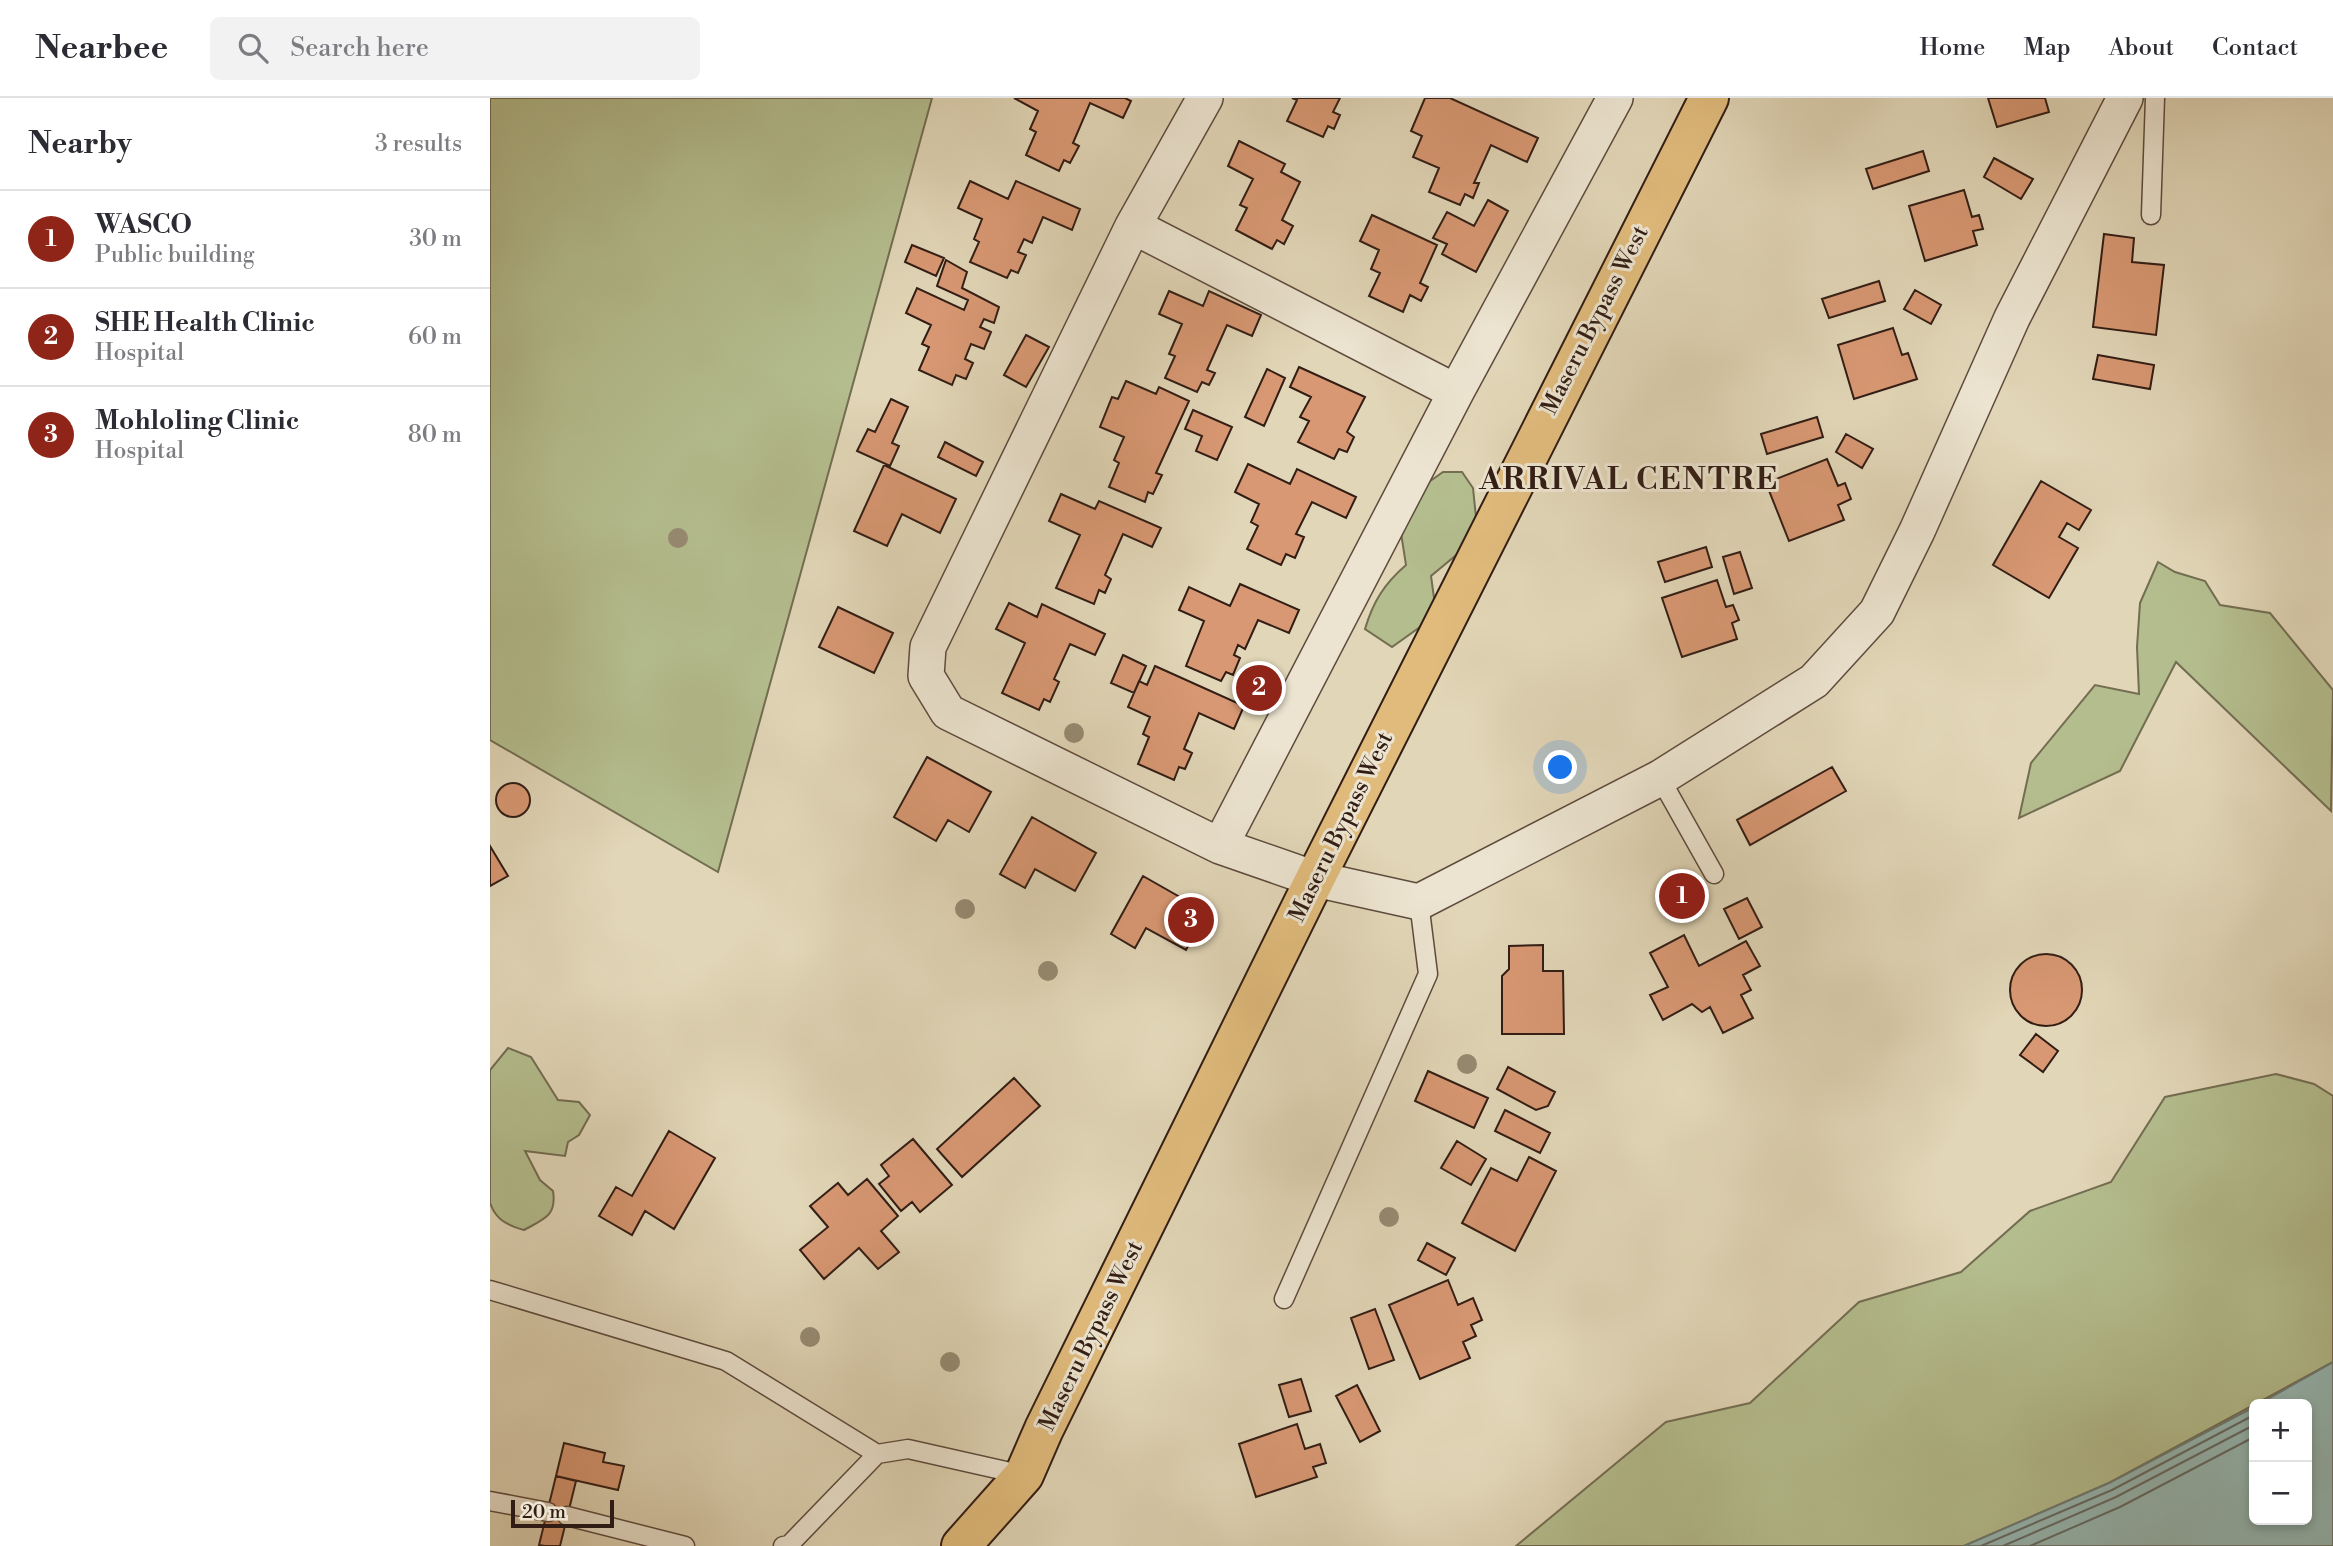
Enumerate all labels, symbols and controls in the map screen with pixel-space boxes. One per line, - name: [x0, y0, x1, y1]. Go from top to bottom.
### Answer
- search box: [210, 17, 700, 80]
- text: Nearbee: [35, 28, 168, 69]
- icon: search: [234, 29, 272, 67]
- text: Search here: [290, 32, 429, 64]
- text: Home: [1920, 33, 1985, 63]
- text: Map: [2023, 33, 2071, 63]
- text: About: [2109, 33, 2174, 63]
- text: Contact: [2212, 33, 2298, 63]
- text: Nearby: [28, 125, 132, 163]
- text: 3 results: [375, 130, 462, 158]
- text: WASCO: [95, 209, 192, 241]
- street label: Maseru Bypass West: [1535, 221, 1655, 419]
- text: 1: [45, 225, 57, 253]
- text: 30 m: [409, 225, 462, 253]
- text: Public building: [95, 241, 255, 269]
- text: SHE Health Clinic: [95, 307, 315, 339]
- text: 2: [44, 323, 58, 351]
- text: 60 m: [408, 323, 462, 351]
- text: Hospital: [95, 339, 184, 367]
- text: Mohloling Clinic: [95, 405, 299, 437]
- text: 3: [44, 421, 58, 449]
- text: 80 m: [408, 421, 462, 449]
- text: Hospital: [95, 437, 184, 465]
- district label: ARRIVAL CENTRE: [1478, 461, 1779, 499]
- pin: 2: [1236, 662, 1282, 714]
- street label: Maseru Bypass West: [1283, 727, 1399, 927]
- your location: [1543, 750, 1577, 784]
- pin: 1: [1659, 870, 1705, 922]
- pin: 3: [1168, 894, 1214, 946]
- street label: Maseru Bypass West: [1033, 1236, 1149, 1436]
- map controls: [2249, 1399, 2312, 1525]
- button: +: [2249, 1399, 2312, 1462]
- button: −: [2249, 1462, 2312, 1525]
- scale bar: [511, 1497, 614, 1529]
- text: 20 m: [522, 1500, 566, 1524]

